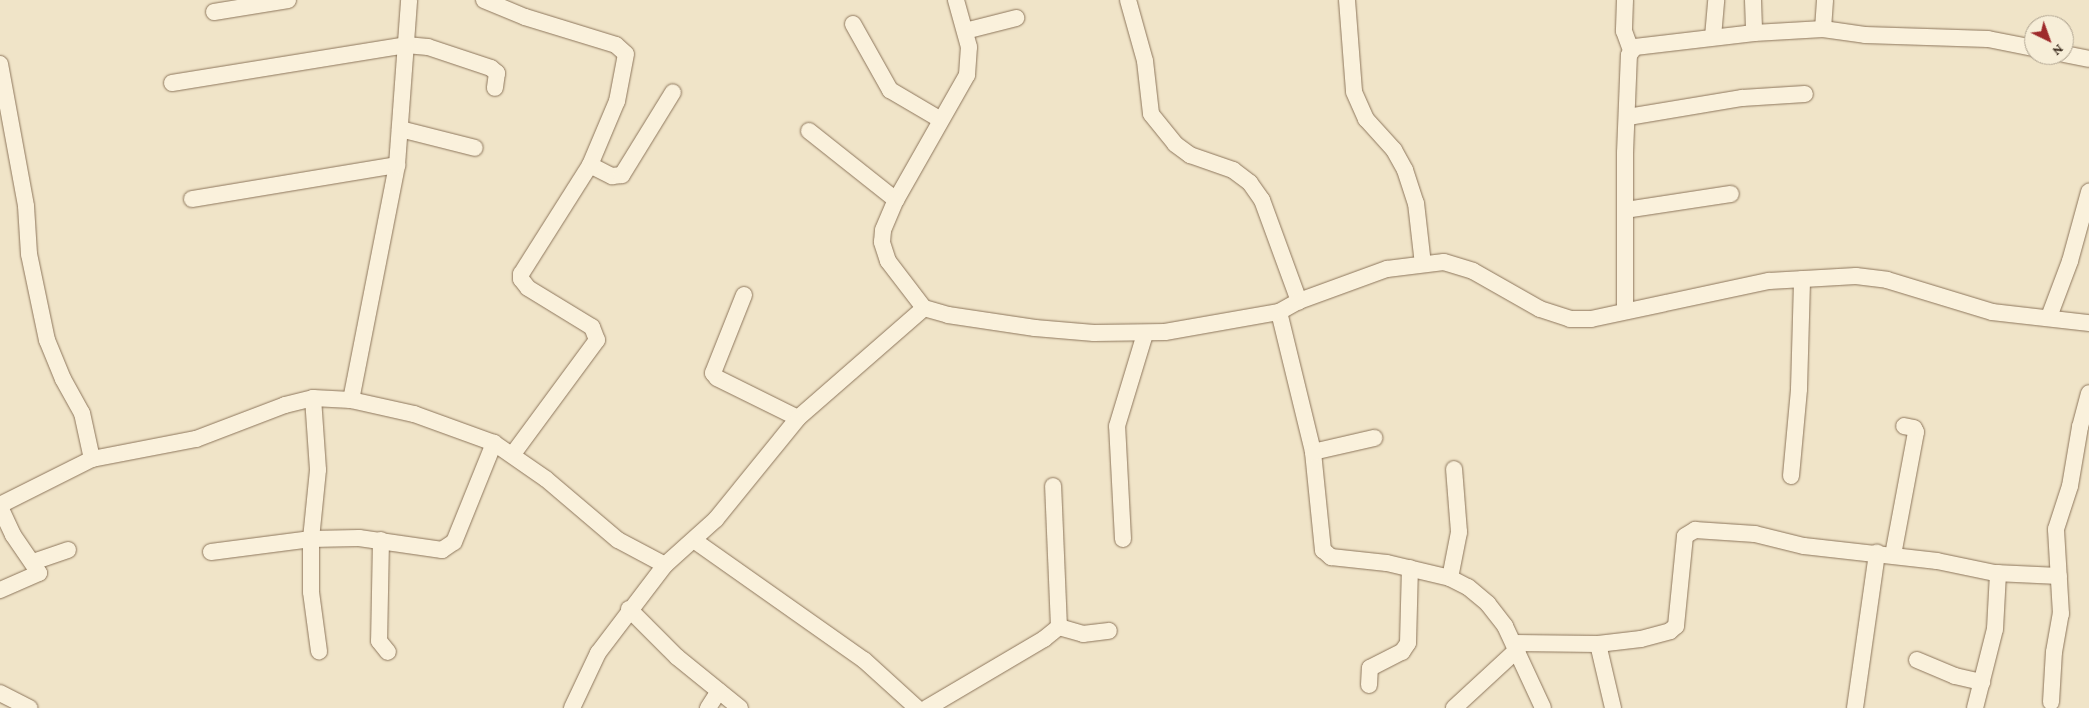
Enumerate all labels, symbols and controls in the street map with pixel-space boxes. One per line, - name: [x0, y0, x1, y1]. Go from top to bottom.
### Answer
- north arrow: [2024, 15, 2074, 65]
- text: N: [2049, 41, 2067, 60]

